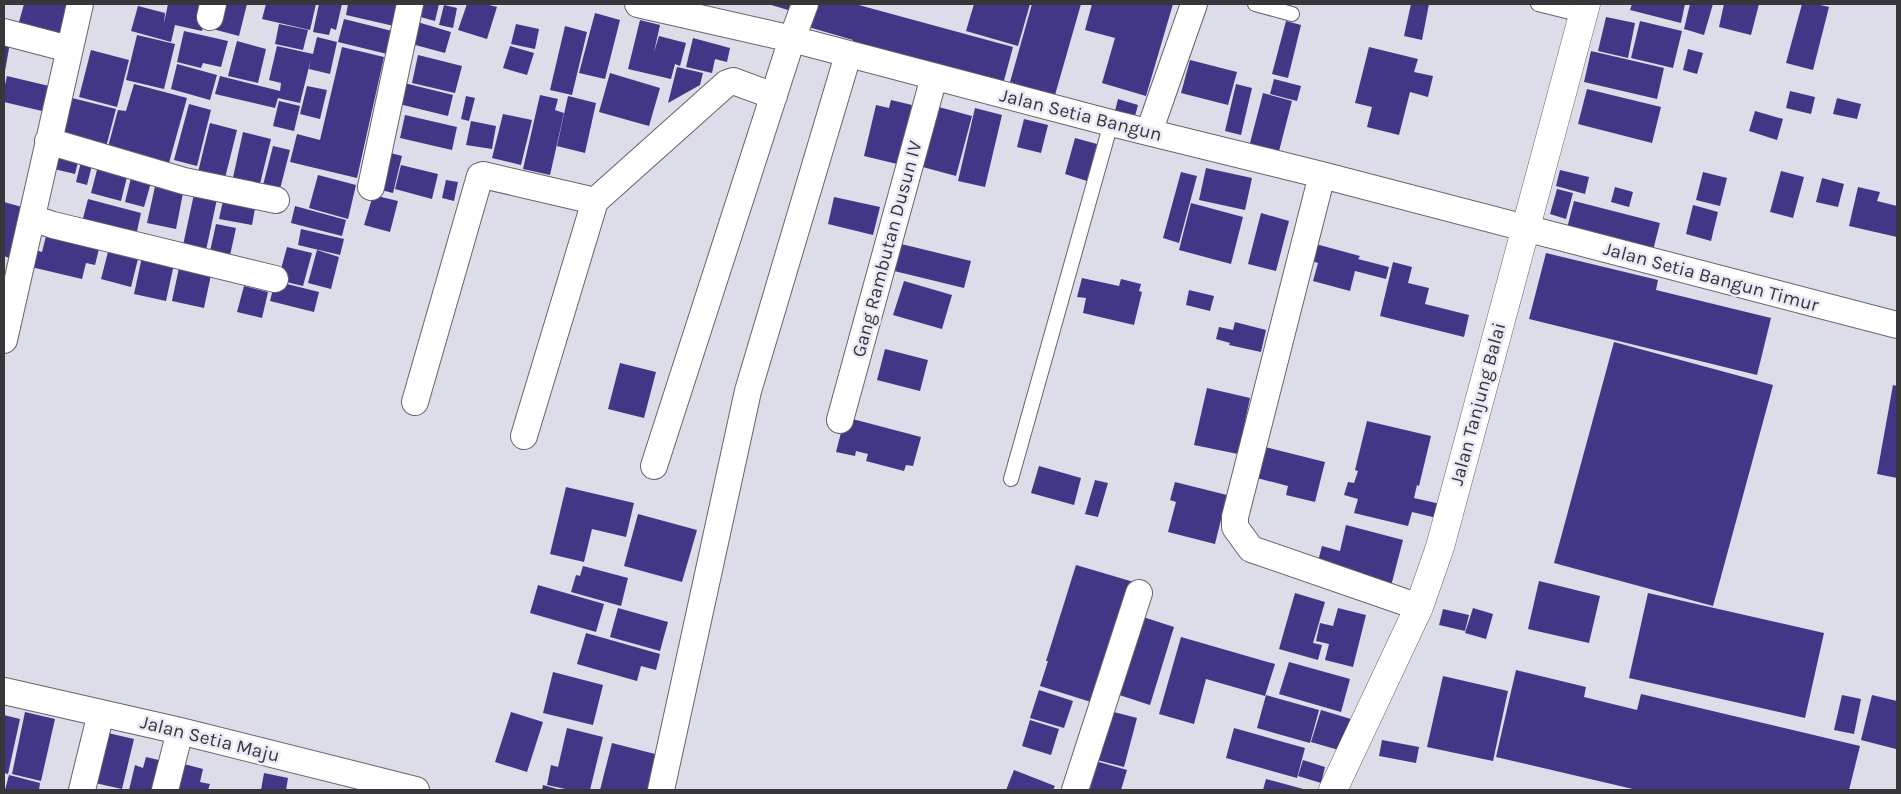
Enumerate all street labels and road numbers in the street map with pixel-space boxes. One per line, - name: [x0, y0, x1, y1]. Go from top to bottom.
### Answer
- street label: Jalan Setia Bangun: [998, 84, 1164, 146]
- street label: Gang Rambutan Dusun IV: [847, 138, 927, 360]
- street label: Jalan Setia Bangun Timur: [1601, 238, 1821, 316]
- street label: Jalan Tanjung Balai: [1446, 320, 1510, 488]
- street label: Jalan Setia Maju: [138, 711, 282, 767]

